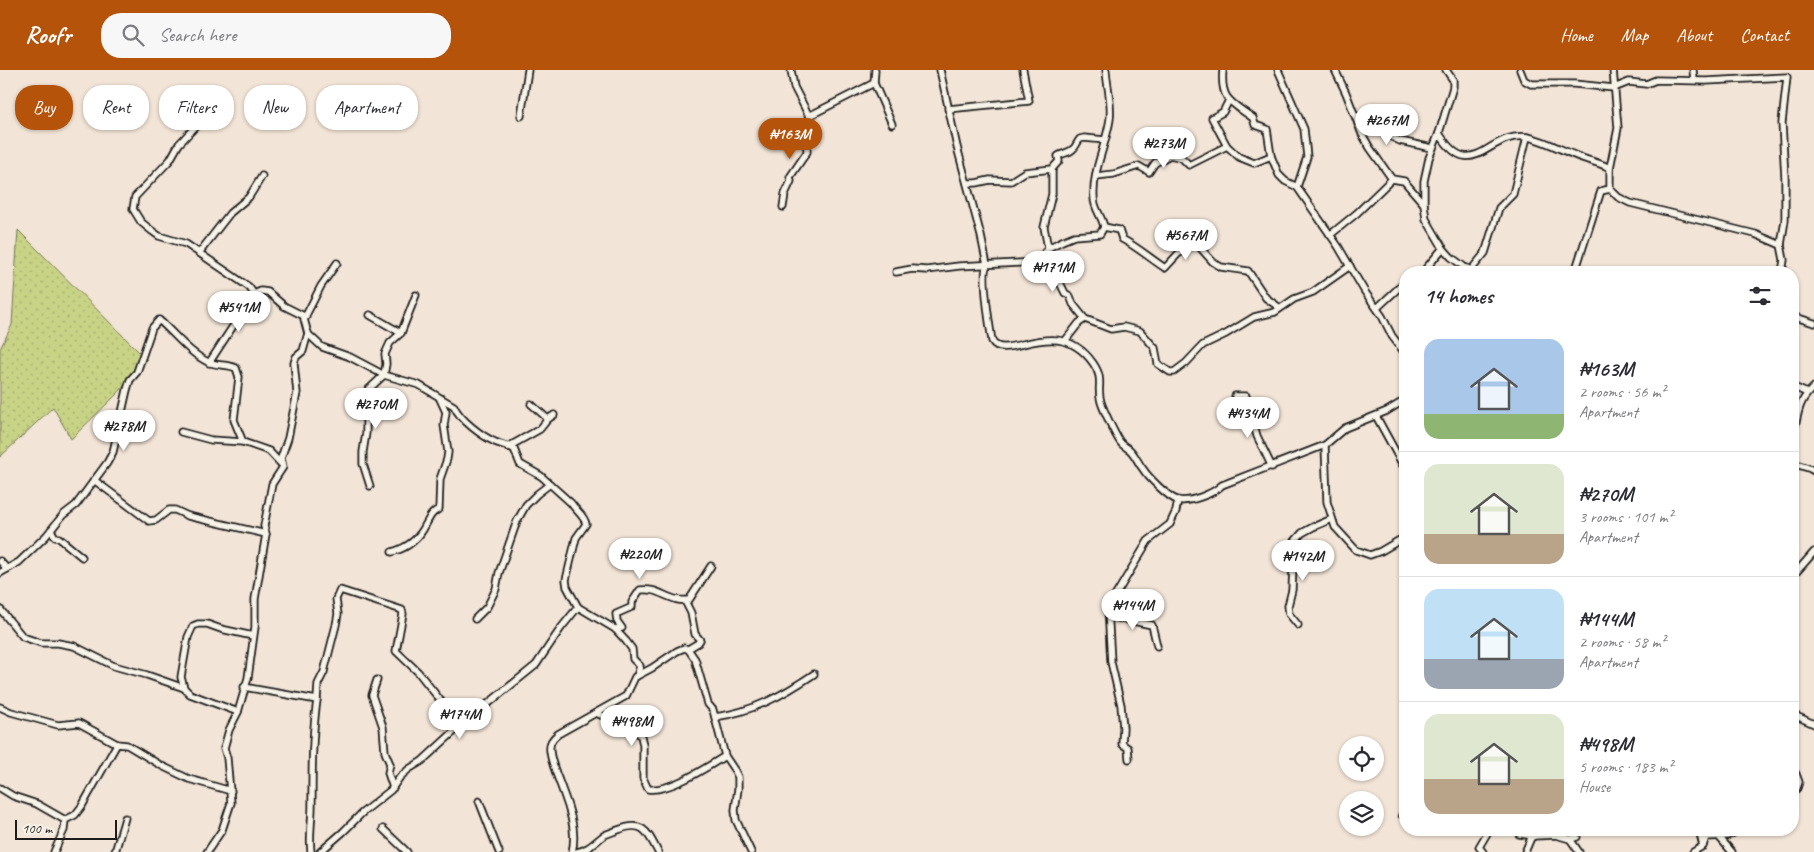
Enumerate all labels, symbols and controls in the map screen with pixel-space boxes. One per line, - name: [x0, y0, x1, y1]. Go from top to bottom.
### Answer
- search box: [101, 13, 451, 58]
- text: Roofr: [25, 20, 71, 50]
- icon: search: [119, 21, 147, 49]
- text: Search here: [159, 23, 236, 47]
- text: Home: [1560, 24, 1593, 46]
- text: Map: [1621, 24, 1648, 46]
- text: About: [1676, 24, 1712, 46]
- text: Contact: [1740, 24, 1789, 46]
- chip: Buy: [15, 85, 73, 130]
- chip: Rent: [83, 85, 149, 130]
- chip: Filters: [159, 85, 234, 130]
- chip: New: [244, 85, 306, 130]
- chip: Apartment: [316, 85, 418, 130]
- pin: ₦267M: [1352, 104, 1422, 146]
- text: ₦267M: [1366, 110, 1408, 130]
- pin: ₦163M: [755, 118, 825, 160]
- text: ₦163M: [769, 124, 811, 144]
- pin: ₦273M: [1129, 126, 1199, 169]
- text: ₦273M: [1143, 133, 1185, 153]
- pin: ₦567M: [1151, 218, 1221, 261]
- text: ₦567M: [1165, 225, 1207, 245]
- pin: ₦171M: [1018, 250, 1088, 293]
- text: ₦171M: [1032, 257, 1074, 277]
- icon: filters: [1746, 282, 1774, 310]
- text: 14 homes: [1424, 283, 1493, 309]
- pin: ₦541M: [204, 290, 274, 333]
- text: ₦541M: [219, 297, 259, 317]
- text: ₦163M: [1579, 356, 1633, 382]
- icon: home: [1464, 359, 1524, 419]
- text: 2 rooms · 56 m²: [1579, 382, 1665, 402]
- pin: ₦270M: [341, 388, 411, 430]
- text: ₦270M: [355, 394, 397, 414]
- pin: ₦434M: [1213, 396, 1283, 439]
- text: Apartment: [1579, 402, 1638, 422]
- text: ₦434M: [1227, 403, 1269, 423]
- pin: ₦278M: [89, 410, 159, 452]
- text: ₦278M: [103, 416, 145, 436]
- text: ₦270M: [1579, 481, 1633, 507]
- icon: home: [1464, 484, 1524, 544]
- text: 3 rooms · 101 m²: [1579, 507, 1673, 527]
- text: Apartment: [1579, 527, 1638, 547]
- pin: ₦220M: [605, 538, 675, 580]
- pin: ₦142M: [1268, 540, 1338, 582]
- text: ₦220M: [619, 544, 661, 564]
- text: ₦142M: [1282, 546, 1324, 566]
- pin: ₦144M: [1098, 588, 1168, 631]
- text: ₦144M: [1112, 595, 1154, 615]
- text: ₦144M: [1579, 606, 1633, 632]
- icon: home: [1464, 609, 1524, 669]
- text: 2 rooms · 58 m²: [1579, 632, 1665, 652]
- text: Apartment: [1579, 652, 1638, 672]
- pin: ₦174M: [425, 698, 495, 740]
- text: ₦174M: [439, 704, 481, 724]
- pin: ₦498M: [597, 704, 667, 747]
- text: ₦498M: [612, 711, 652, 731]
- text: ₦498M: [1579, 731, 1633, 757]
- icon: home: [1464, 734, 1524, 794]
- map controls: [1339, 736, 1384, 836]
- button: locate: [1339, 736, 1384, 781]
- text: 5 rooms · 183 m²: [1579, 757, 1673, 777]
- text: House: [1579, 777, 1610, 797]
- button: layers: [1339, 791, 1384, 836]
- scale bar: [15, 817, 118, 840]
- text: 100 m: [22, 820, 52, 837]

